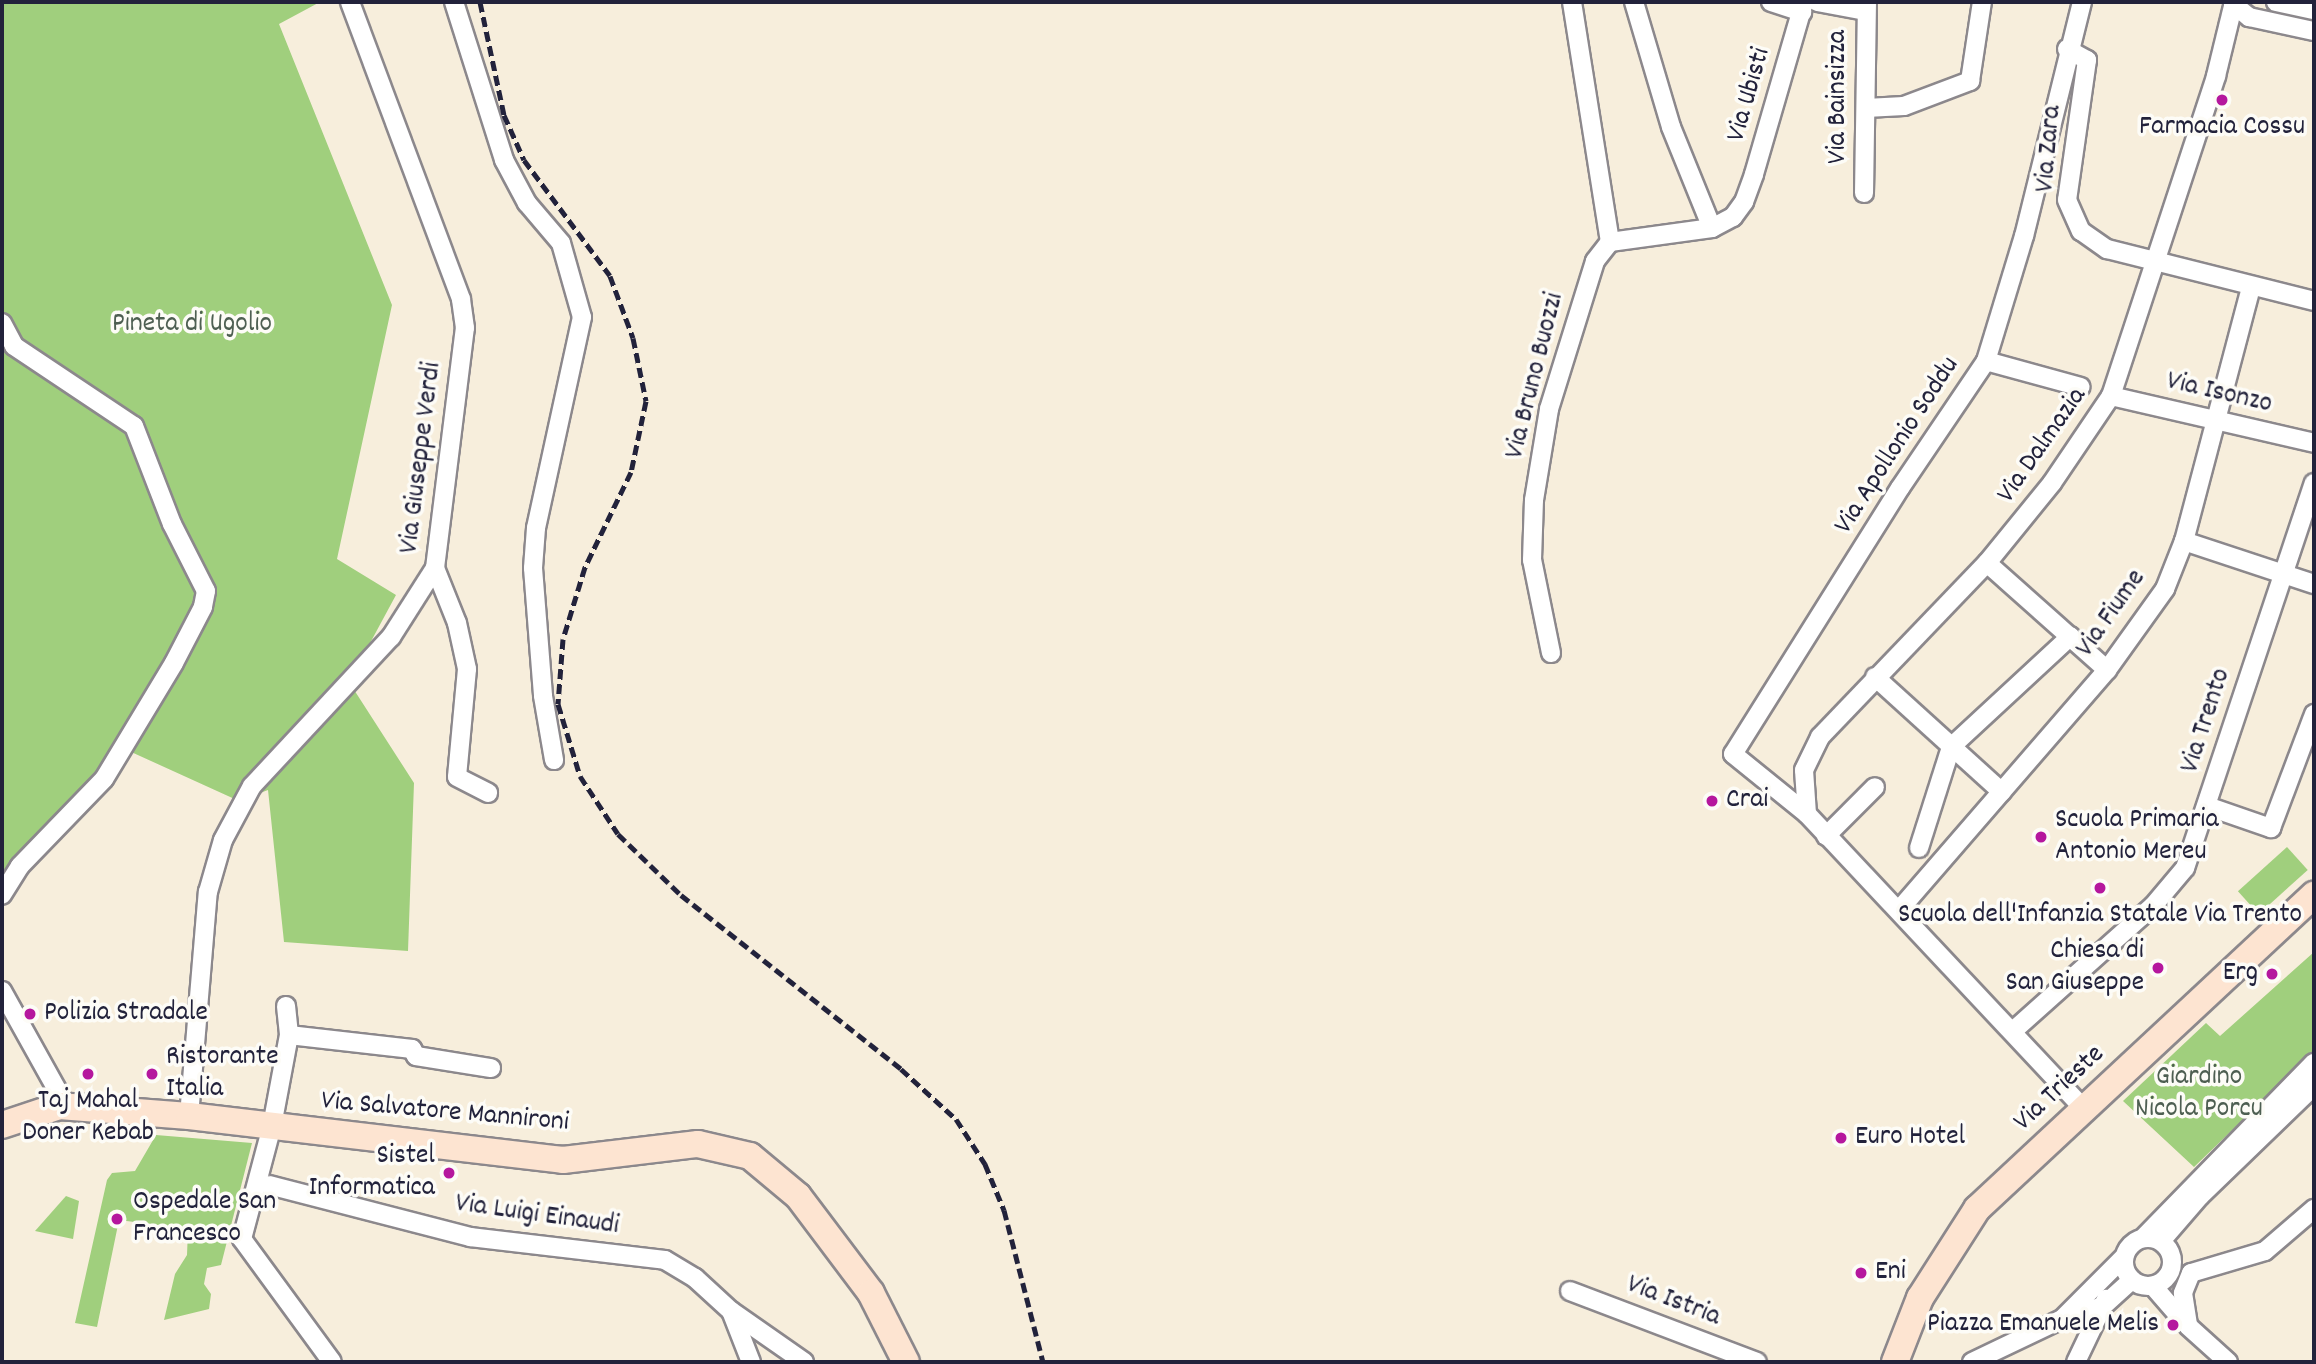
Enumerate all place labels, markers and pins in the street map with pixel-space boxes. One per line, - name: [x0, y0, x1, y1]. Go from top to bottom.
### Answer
- marker: Farmacia Cossu: [2214, 92, 2230, 108]
- place label: Farmacia Cossu: [2139, 111, 2305, 145]
- place label: Crai: [1726, 784, 1768, 818]
- marker: Crai: [1704, 793, 1720, 809]
- place label: Scuola Primaria Antonio Mereu: [2055, 804, 2219, 870]
- marker: Scuola Primaria Antonio Mereu: [2033, 829, 2049, 845]
- marker: Scuola dell'Infanzia Statale Via Trento: [2092, 880, 2108, 896]
- place label: Scuola dell'Infanzia Statale Via Trento: [1898, 899, 2302, 933]
- place label: Chiesa di San Giuseppe: [2006, 935, 2144, 1001]
- place label: Erg: [2223, 957, 2258, 991]
- marker: Chiesa di San Giuseppe: [2150, 960, 2166, 976]
- marker: Erg: [2264, 966, 2280, 982]
- place label: Polizia Stradale: [44, 997, 208, 1031]
- marker: Polizia Stradale: [22, 1006, 38, 1022]
- place label: Ristorante Italia: [166, 1041, 278, 1107]
- marker: Taj Mahal Doner Kebab: [80, 1066, 96, 1082]
- marker: Ristorante Italia: [144, 1066, 160, 1082]
- place label: Taj Mahal Doner Kebab: [22, 1085, 154, 1151]
- place label: Euro Hotel: [1855, 1121, 1965, 1155]
- marker: Euro Hotel: [1833, 1130, 1849, 1146]
- place label: Sistel Informatica: [308, 1140, 435, 1206]
- marker: Sistel Informatica: [441, 1165, 457, 1181]
- place label: Ospedale San Francesco: [133, 1186, 276, 1252]
- marker: Ospedale San Francesco: [107, 1209, 127, 1229]
- place label: Eni: [1875, 1256, 1906, 1290]
- marker: Eni: [1853, 1265, 1869, 1281]
- place label: Piazza Emanuele Melis: [1927, 1308, 2159, 1342]
- marker: Piazza Emanuele Melis: [2165, 1317, 2181, 1333]

